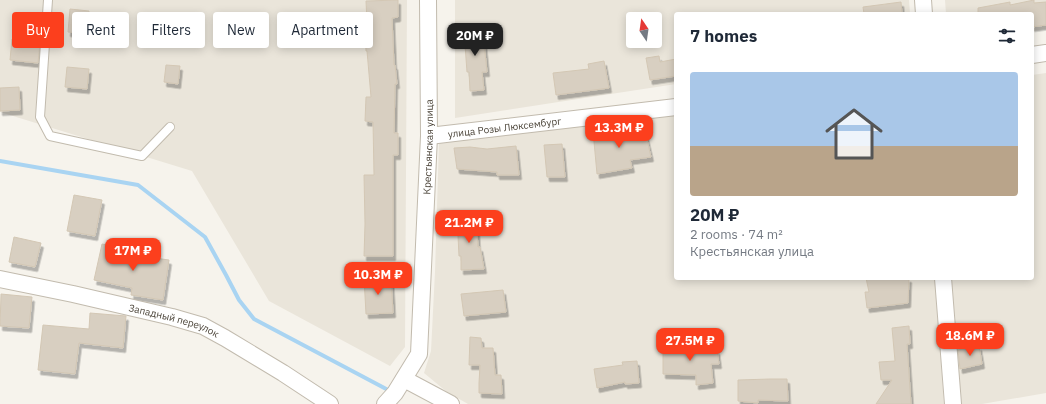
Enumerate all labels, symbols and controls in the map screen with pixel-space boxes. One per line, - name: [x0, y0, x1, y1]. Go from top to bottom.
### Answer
- chip: Buy: [12, 12, 64, 48]
- chip: Rent: [72, 12, 129, 48]
- chip: Filters: [137, 12, 205, 48]
- chip: New: [213, 12, 269, 48]
- chip: Apartment: [277, 12, 373, 48]
- north arrow: [626, 12, 662, 48]
- map controls: [626, 12, 662, 48]
- pin: 20M ₽: [447, 23, 503, 57]
- text: 7 homes: [690, 25, 757, 47]
- icon: filters: [996, 25, 1018, 47]
- text: 20M ₽: [456, 27, 494, 44]
- street label: Крестьянская улица: [420, 98, 436, 195]
- icon: home: [818, 98, 890, 170]
- street label: улица Розы Люксембург: [447, 114, 563, 141]
- pin: 13.3M ₽: [582, 115, 656, 149]
- text: 13.3M ₽: [594, 119, 644, 136]
- text: 20M ₽: [690, 204, 740, 226]
- pin: 21.2M ₽: [432, 210, 506, 244]
- text: 21.2M ₽: [444, 214, 494, 231]
- text: 2 rooms · 74 m²: [690, 226, 783, 243]
- pin: 17M ₽: [105, 238, 161, 272]
- text: 17M ₽: [114, 242, 152, 259]
- text: Крестьянская улица: [690, 243, 814, 260]
- pin: 10.3M ₽: [341, 262, 415, 296]
- text: 10.3M ₽: [353, 266, 403, 283]
- street label: Западный переулок: [127, 301, 222, 341]
- pin: 18.6M ₽: [933, 323, 1007, 357]
- text: 18.6M ₽: [945, 327, 995, 344]
- pin: 27.5M ₽: [653, 328, 727, 362]
- text: 27.5M ₽: [665, 332, 715, 349]

